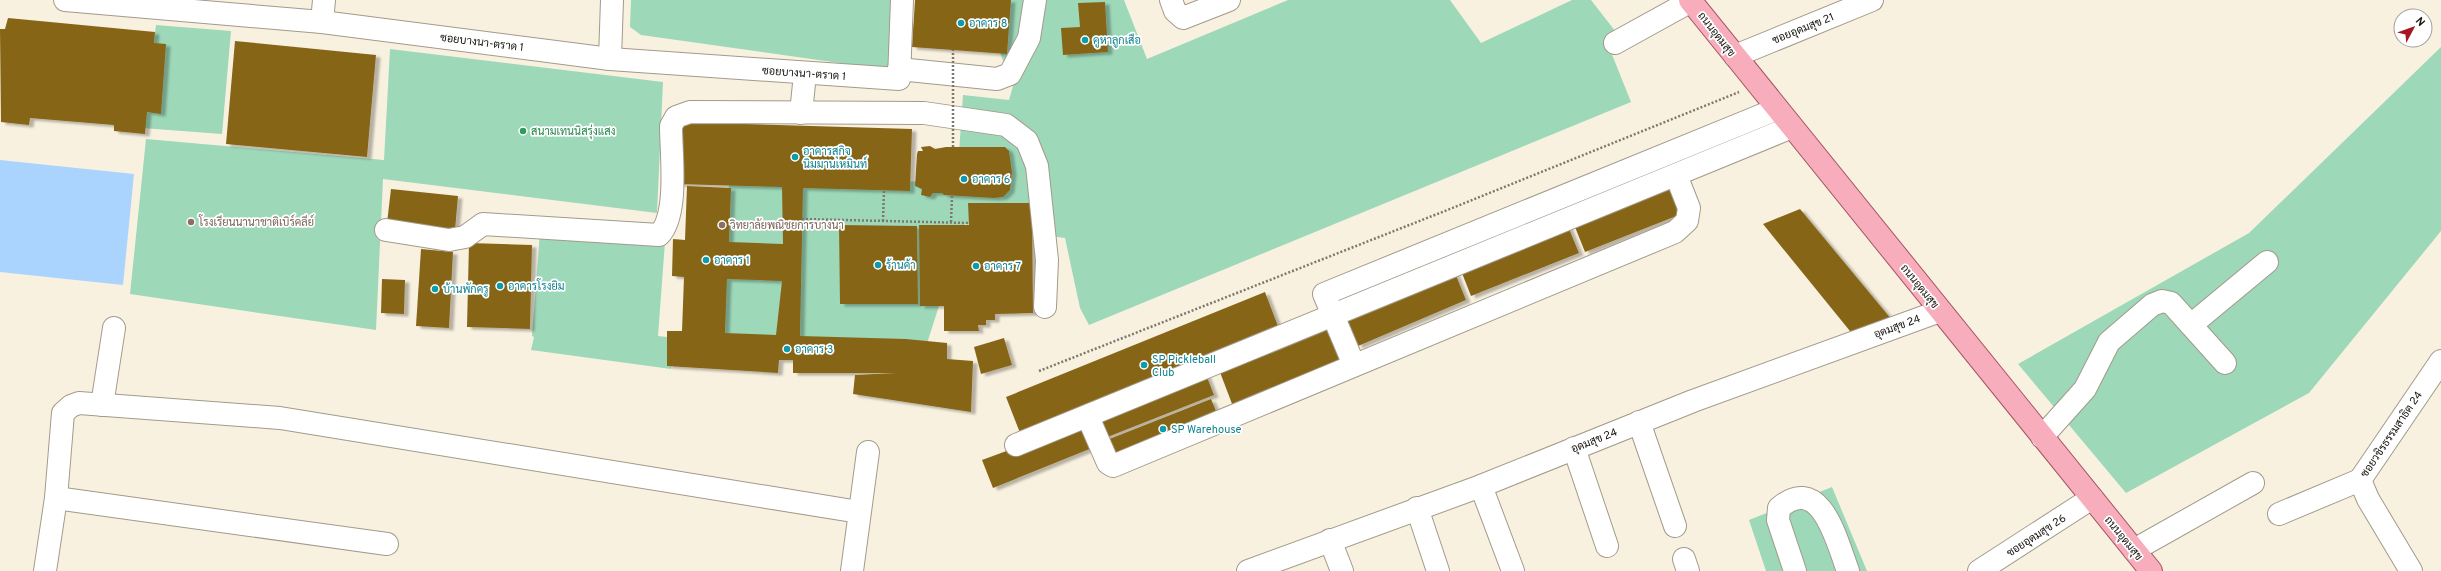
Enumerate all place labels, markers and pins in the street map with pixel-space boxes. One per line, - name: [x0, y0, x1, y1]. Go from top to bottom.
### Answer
- place label: อาคาร 8: [969, 17, 1007, 31]
- marker: อาคาร 8: [956, 18, 966, 28]
- place label: คูหาลูกเสือ: [1093, 33, 1141, 48]
- marker: คูหาลูกเสือ: [1080, 35, 1090, 45]
- place label: สนามเทนนิสรุ่งแสง: [531, 124, 616, 140]
- marker: สนามเทนนิสรุ่งแสง: [518, 126, 528, 136]
- place label: อาคารสุกิจ นิมมานเหมินท์: [803, 145, 867, 172]
- marker: อาคารสุกิจ นิมมานเหมินท์: [790, 152, 800, 162]
- place label: อาคาร 6: [972, 173, 1010, 187]
- marker: อาคาร 6: [959, 174, 969, 184]
- place label: โรงเรียนนานาชาติเบิร์คลีย์: [198, 214, 314, 230]
- marker: โรงเรียนนานาชาติเบิร์คลีย์: [186, 217, 196, 227]
- place label: วิทยาลัยพณิชยการบางนา: [730, 218, 844, 233]
- marker: วิทยาลัยพณิชยการบางนา: [717, 220, 727, 230]
- place label: อาคาร 1: [714, 254, 750, 268]
- marker: อาคาร 1: [701, 255, 711, 265]
- place label: ร้านค้า: [886, 258, 916, 273]
- marker: ร้านค้า: [873, 260, 883, 270]
- place label: อาคาร 7: [984, 260, 1021, 274]
- marker: อาคาร 7: [971, 261, 981, 271]
- place label: อาคารโรงยิม: [508, 278, 565, 294]
- marker: อาคารโรงยิม: [495, 281, 505, 291]
- place label: บ้านพักครู: [443, 282, 489, 297]
- marker: บ้านพักครู: [430, 284, 440, 294]
- place label: อาคาร 3: [795, 343, 833, 357]
- marker: อาคาร 3: [782, 344, 792, 354]
- place label: SP Pickleball Club: [1152, 353, 1216, 380]
- marker: SP Pickleball Club: [1139, 360, 1149, 370]
- place label: SP Warehouse: [1171, 423, 1241, 437]
- marker: SP Warehouse: [1158, 424, 1168, 434]

